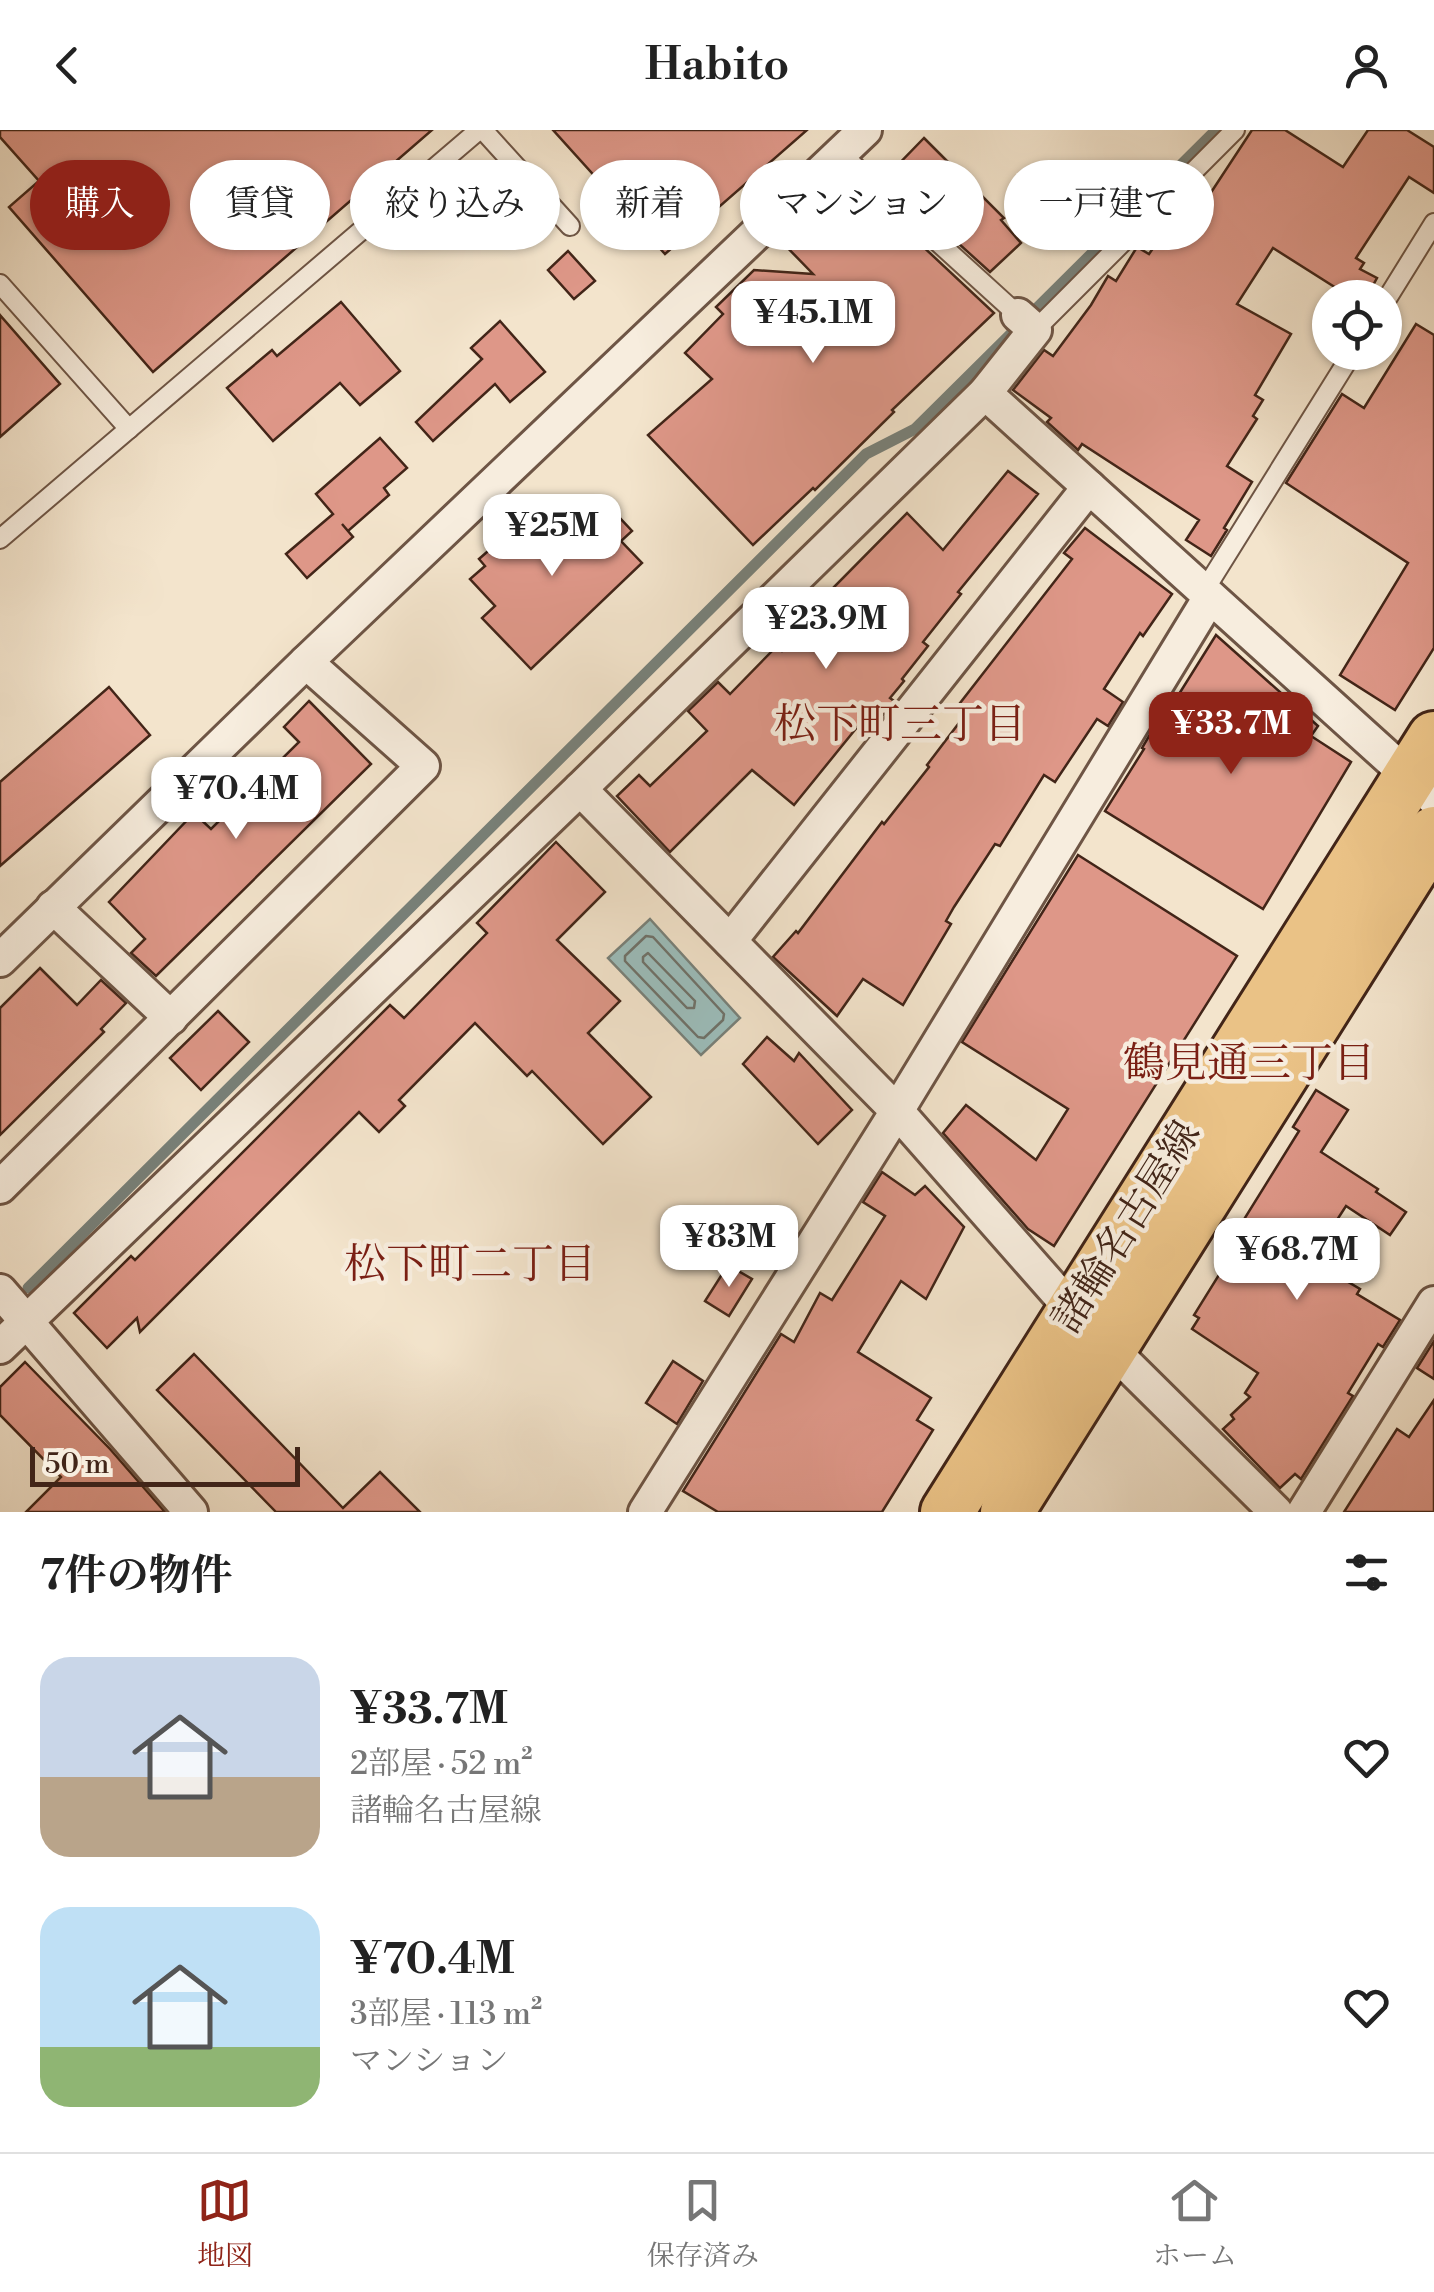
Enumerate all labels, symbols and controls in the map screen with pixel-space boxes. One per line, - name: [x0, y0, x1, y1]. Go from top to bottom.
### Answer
- text: Habito: [645, 37, 789, 94]
- icon: back: [40, 38, 95, 93]
- icon: person: [1339, 38, 1394, 93]
- chip: 購入: [30, 160, 170, 250]
- chip: 賃貸: [190, 160, 330, 250]
- chip: 絞り込み: [350, 160, 560, 250]
- chip: 新着: [580, 160, 720, 250]
- chip: マンション: [740, 160, 984, 250]
- chip: 一戸建て: [1004, 160, 1214, 250]
- map controls: [1312, 280, 1402, 370]
- button: locate: [1312, 280, 1402, 370]
- pin: ¥45.1M: [732, 281, 894, 366]
- text: ¥45.1M: [753, 293, 873, 333]
- pin: ¥25M: [493, 494, 611, 579]
- text: ¥25M: [505, 506, 599, 546]
- pin: ¥23.9M: [745, 587, 907, 672]
- text: ¥23.9M: [765, 599, 887, 639]
- pin: ¥33.7M: [1150, 692, 1312, 777]
- district label: 松下町三丁目: [774, 699, 1026, 752]
- text: ¥33.7M: [1171, 704, 1291, 744]
- pin: ¥70.4M: [155, 757, 317, 842]
- text: ¥70.4M: [173, 769, 299, 809]
- district label: 鶴見通三丁目: [1123, 1038, 1375, 1091]
- street label: 諸輪名古屋線: [1042, 1112, 1212, 1342]
- pin: ¥83M: [670, 1205, 788, 1290]
- text: ¥83M: [682, 1217, 776, 1257]
- pin: ¥68.7M: [1216, 1218, 1378, 1303]
- text: ¥68.7M: [1236, 1230, 1358, 1270]
- district label: 松下町二丁目: [344, 1239, 596, 1292]
- scale bar: [30, 1442, 300, 1486]
- text: 50 m: [45, 1447, 109, 1482]
- icon: filters: [1339, 1545, 1394, 1600]
- text: 7件の物件: [40, 1550, 233, 1603]
- text: ¥33.7M: [350, 1684, 508, 1737]
- icon: home: [120, 1697, 240, 1817]
- icon: heart: [1339, 1730, 1394, 1785]
- text: 2部屋 · 52 m²: [350, 1744, 532, 1784]
- text: 諸輪名古屋線: [350, 1791, 542, 1831]
- text: ¥70.4M: [350, 1934, 515, 1987]
- icon: home: [120, 1947, 240, 2067]
- icon: heart: [1339, 1980, 1394, 2035]
- text: 3部屋 · 113 m²: [350, 1994, 542, 2034]
- text: マンション: [350, 2041, 509, 2081]
- tab: 地図: [197, 2173, 253, 2274]
- tab: 保存済み: [647, 2173, 759, 2274]
- tab: ホーム: [1153, 2173, 1237, 2274]

